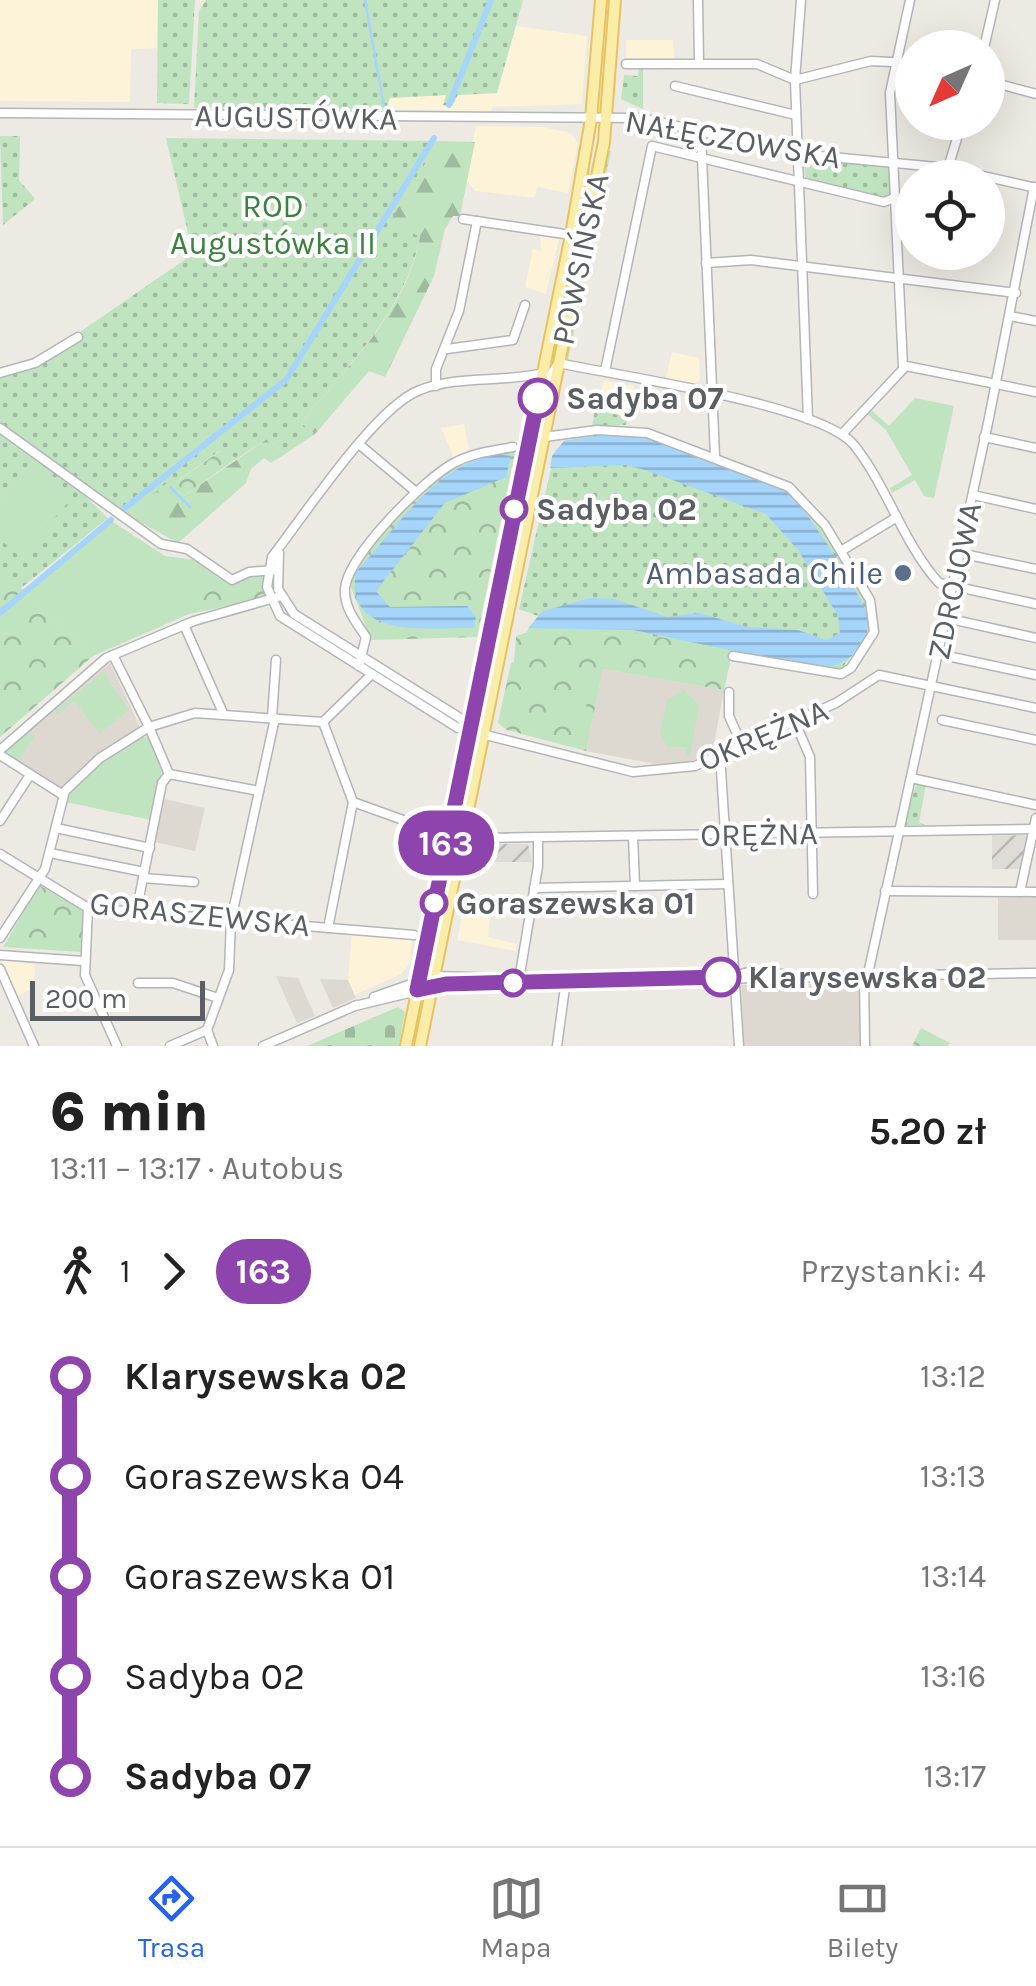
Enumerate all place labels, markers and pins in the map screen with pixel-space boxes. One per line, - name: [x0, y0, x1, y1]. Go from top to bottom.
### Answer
- marker: Sadyba 07: [519, 379, 557, 417]
- place label: Sadyba 07: [566, 380, 724, 417]
- place label: Sadyba 02: [536, 491, 697, 528]
- marker: Sadyba 02: [501, 496, 527, 522]
- place label: Ambasada Chile: [646, 555, 883, 592]
- marker: Ambasada Chile: [892, 562, 914, 584]
- place label: Goraszewska 01: [456, 885, 695, 922]
- marker: Goraszewska 01: [421, 890, 447, 916]
- marker: Klarysewska 02: [702, 958, 740, 996]
- place label: Klarysewska 02: [748, 959, 986, 996]
- unlabelled marker: [500, 970, 526, 996]

